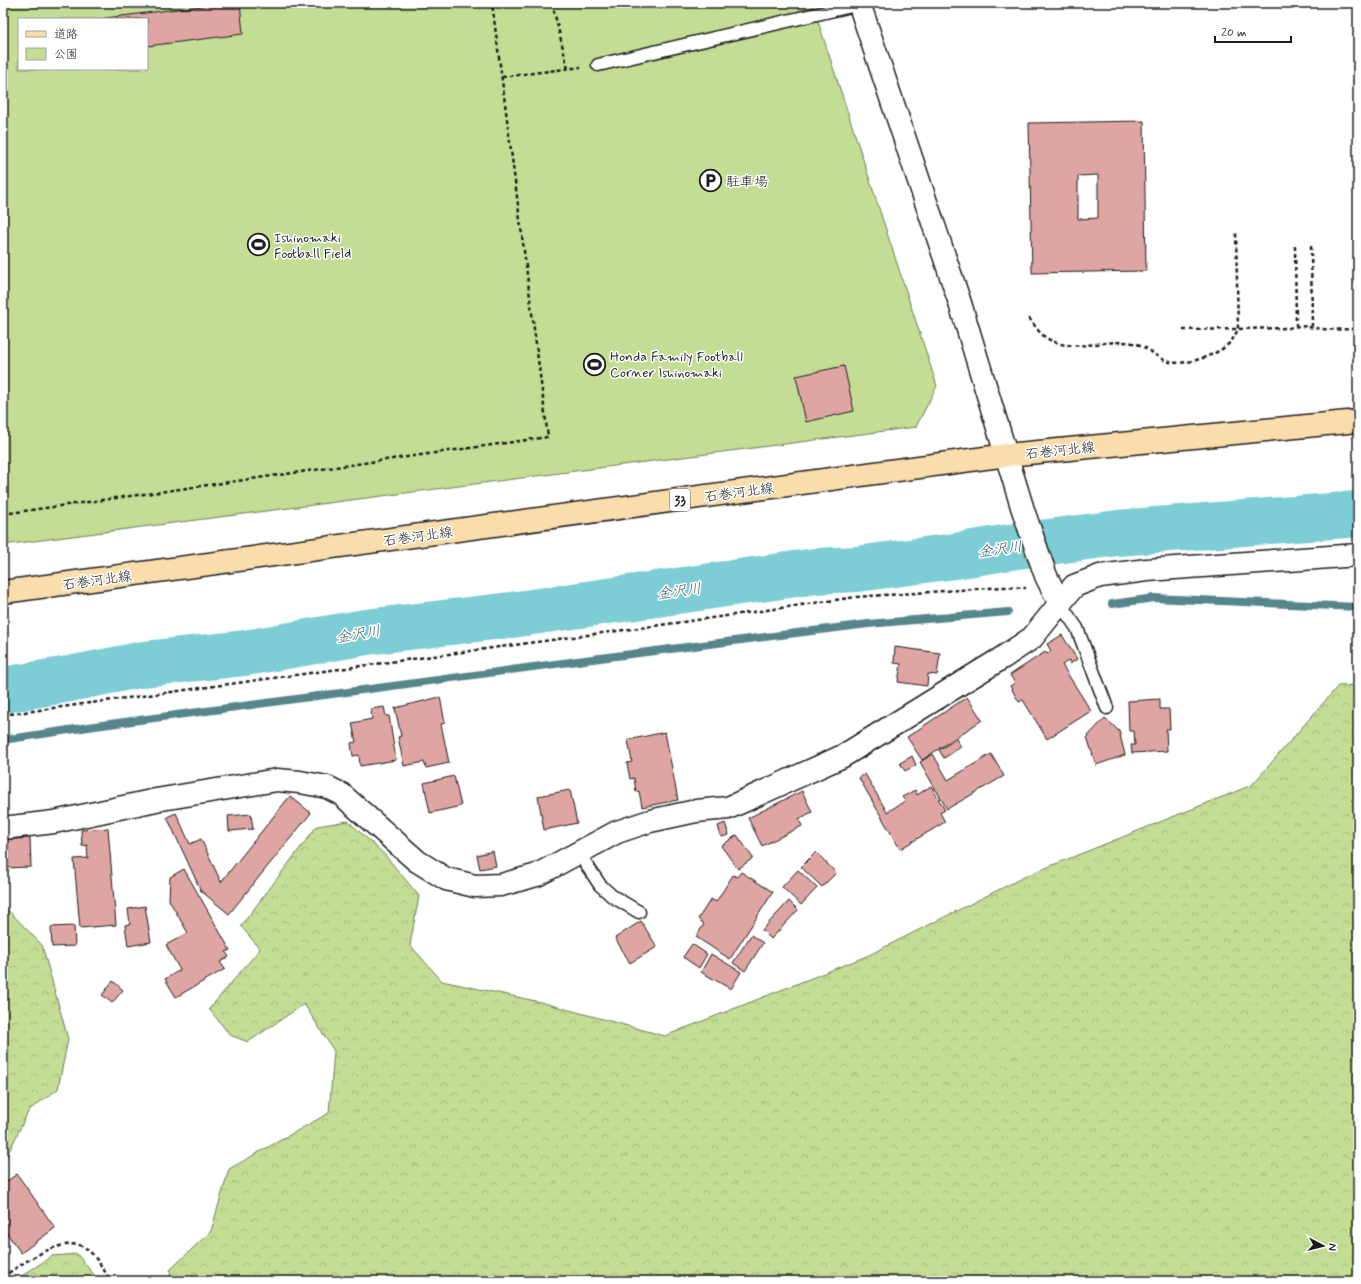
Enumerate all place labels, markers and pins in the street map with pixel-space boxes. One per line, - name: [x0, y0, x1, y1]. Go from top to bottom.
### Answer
- parking icon: 駐車場: [698, 168, 724, 194]
- place label: 駐車場: [726, 173, 768, 191]
- place label: Ishinomaki Football Field: [274, 229, 351, 263]
- sports icon: Ishinomaki Football Field: [245, 232, 271, 258]
- place label: Honda Family Football Corner Ishinomaki: [610, 348, 743, 382]
- sports icon: Honda Family Football Corner Ishinomaki: [582, 351, 608, 377]

